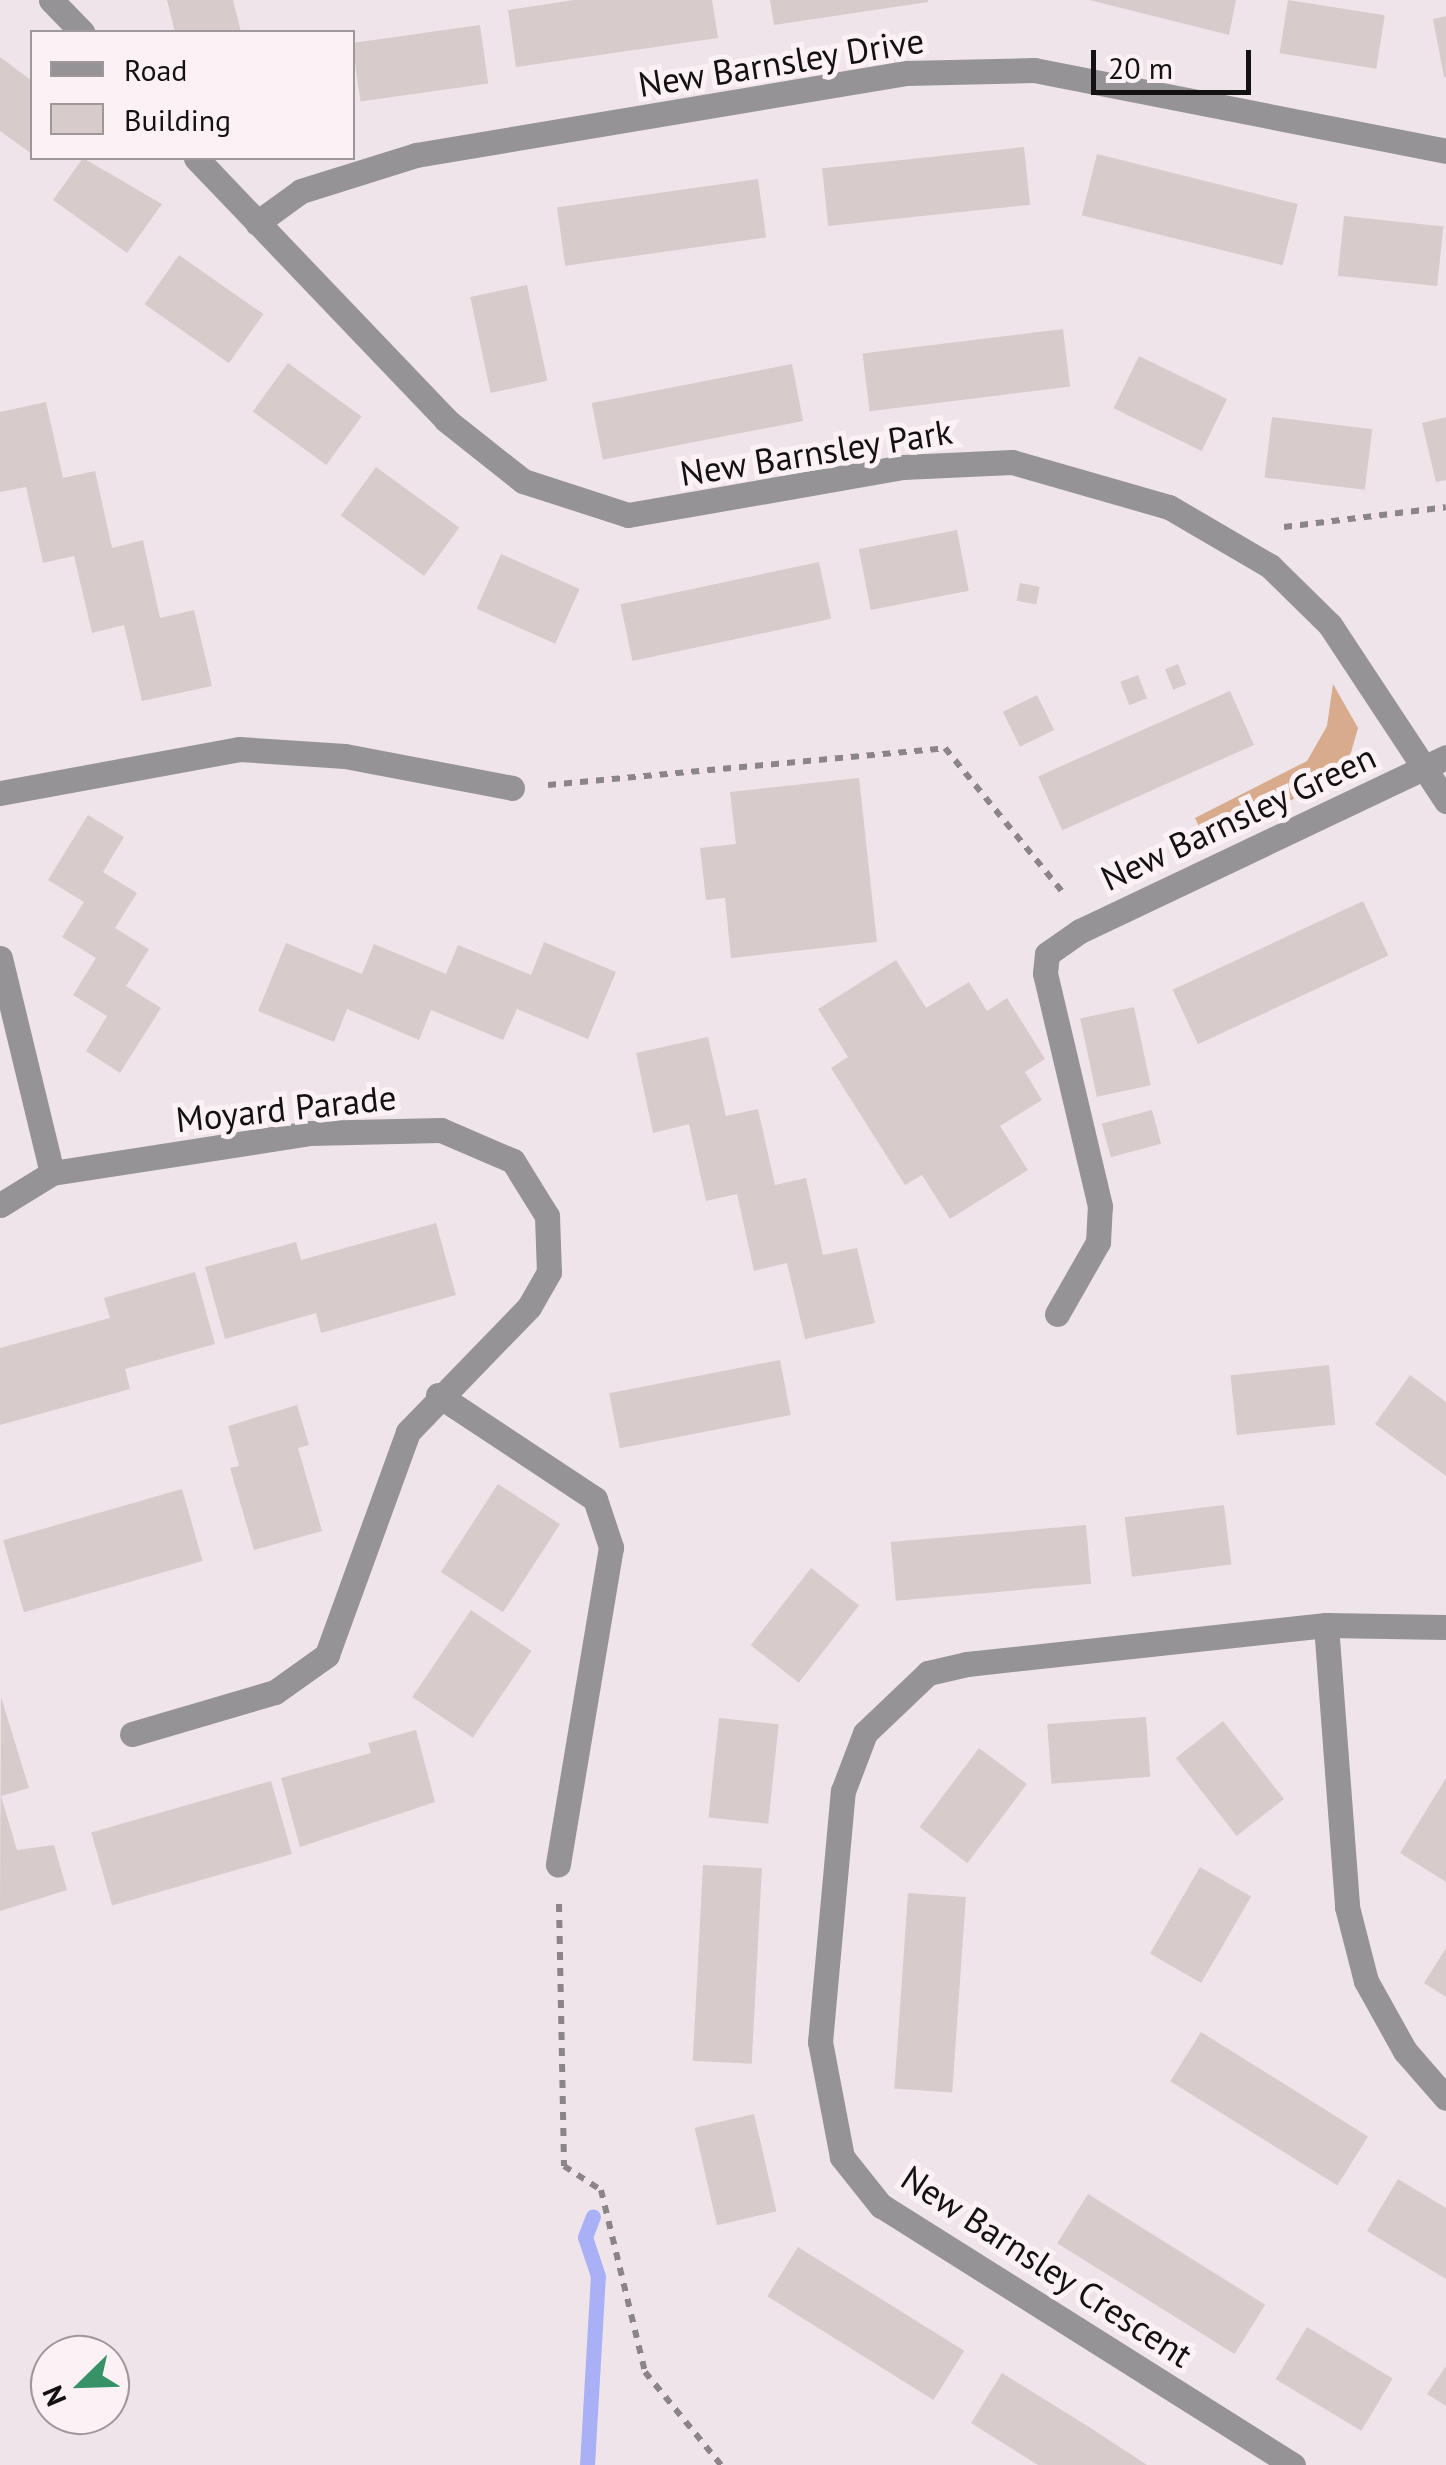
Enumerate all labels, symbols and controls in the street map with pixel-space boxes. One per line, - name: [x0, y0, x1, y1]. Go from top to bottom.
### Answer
- street label: New Barnsley Drive: [634, 19, 928, 105]
- legend: [30, 30, 355, 160]
- scale bar: [1096, 30, 1256, 92]
- text: 20 m: [1108, 48, 1173, 87]
- text: Road: [124, 50, 188, 89]
- text: Building: [124, 100, 231, 139]
- street label: New Barnsley Park: [676, 410, 956, 494]
- street label: New Barnsley Green: [1093, 735, 1383, 899]
- street label: Moyard Parade: [174, 1076, 398, 1140]
- street label: New Barnsley Crescent: [893, 2156, 1201, 2376]
- north arrow: [30, 2335, 130, 2435]
- text: N: [33, 2380, 74, 2412]

